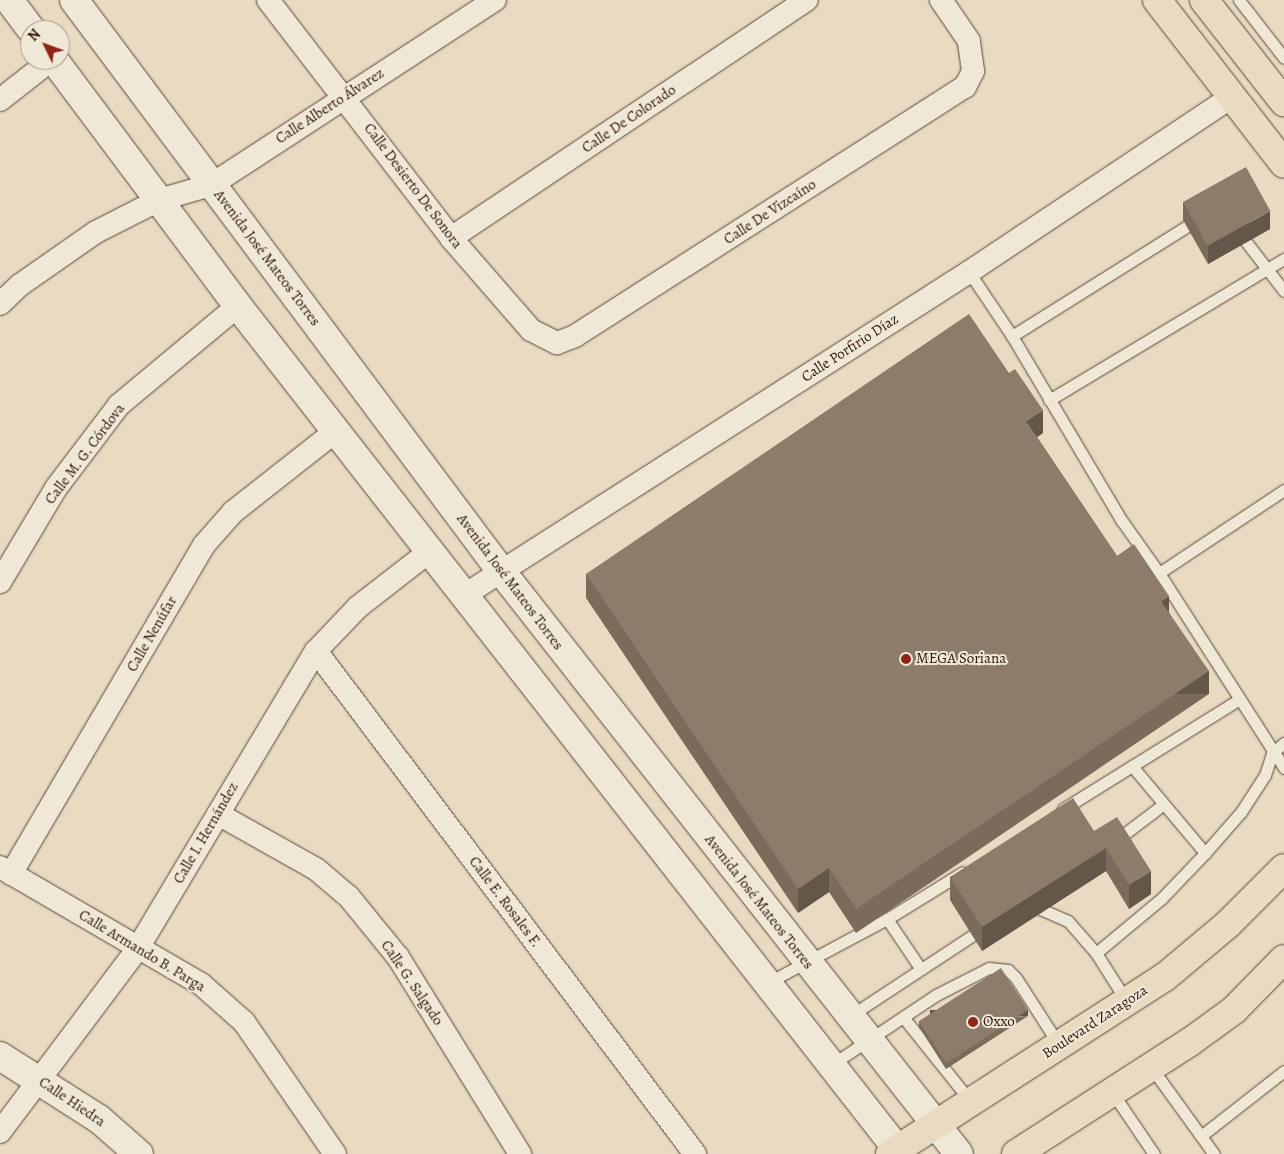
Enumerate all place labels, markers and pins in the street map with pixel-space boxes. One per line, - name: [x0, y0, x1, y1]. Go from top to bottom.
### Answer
- place label: MEGA Soriana: [916, 650, 1006, 668]
- marker: MEGA Soriana: [900, 653, 912, 665]
- place label: Oxxo: [983, 1013, 1015, 1031]
- marker: Oxxo: [967, 1016, 979, 1028]

